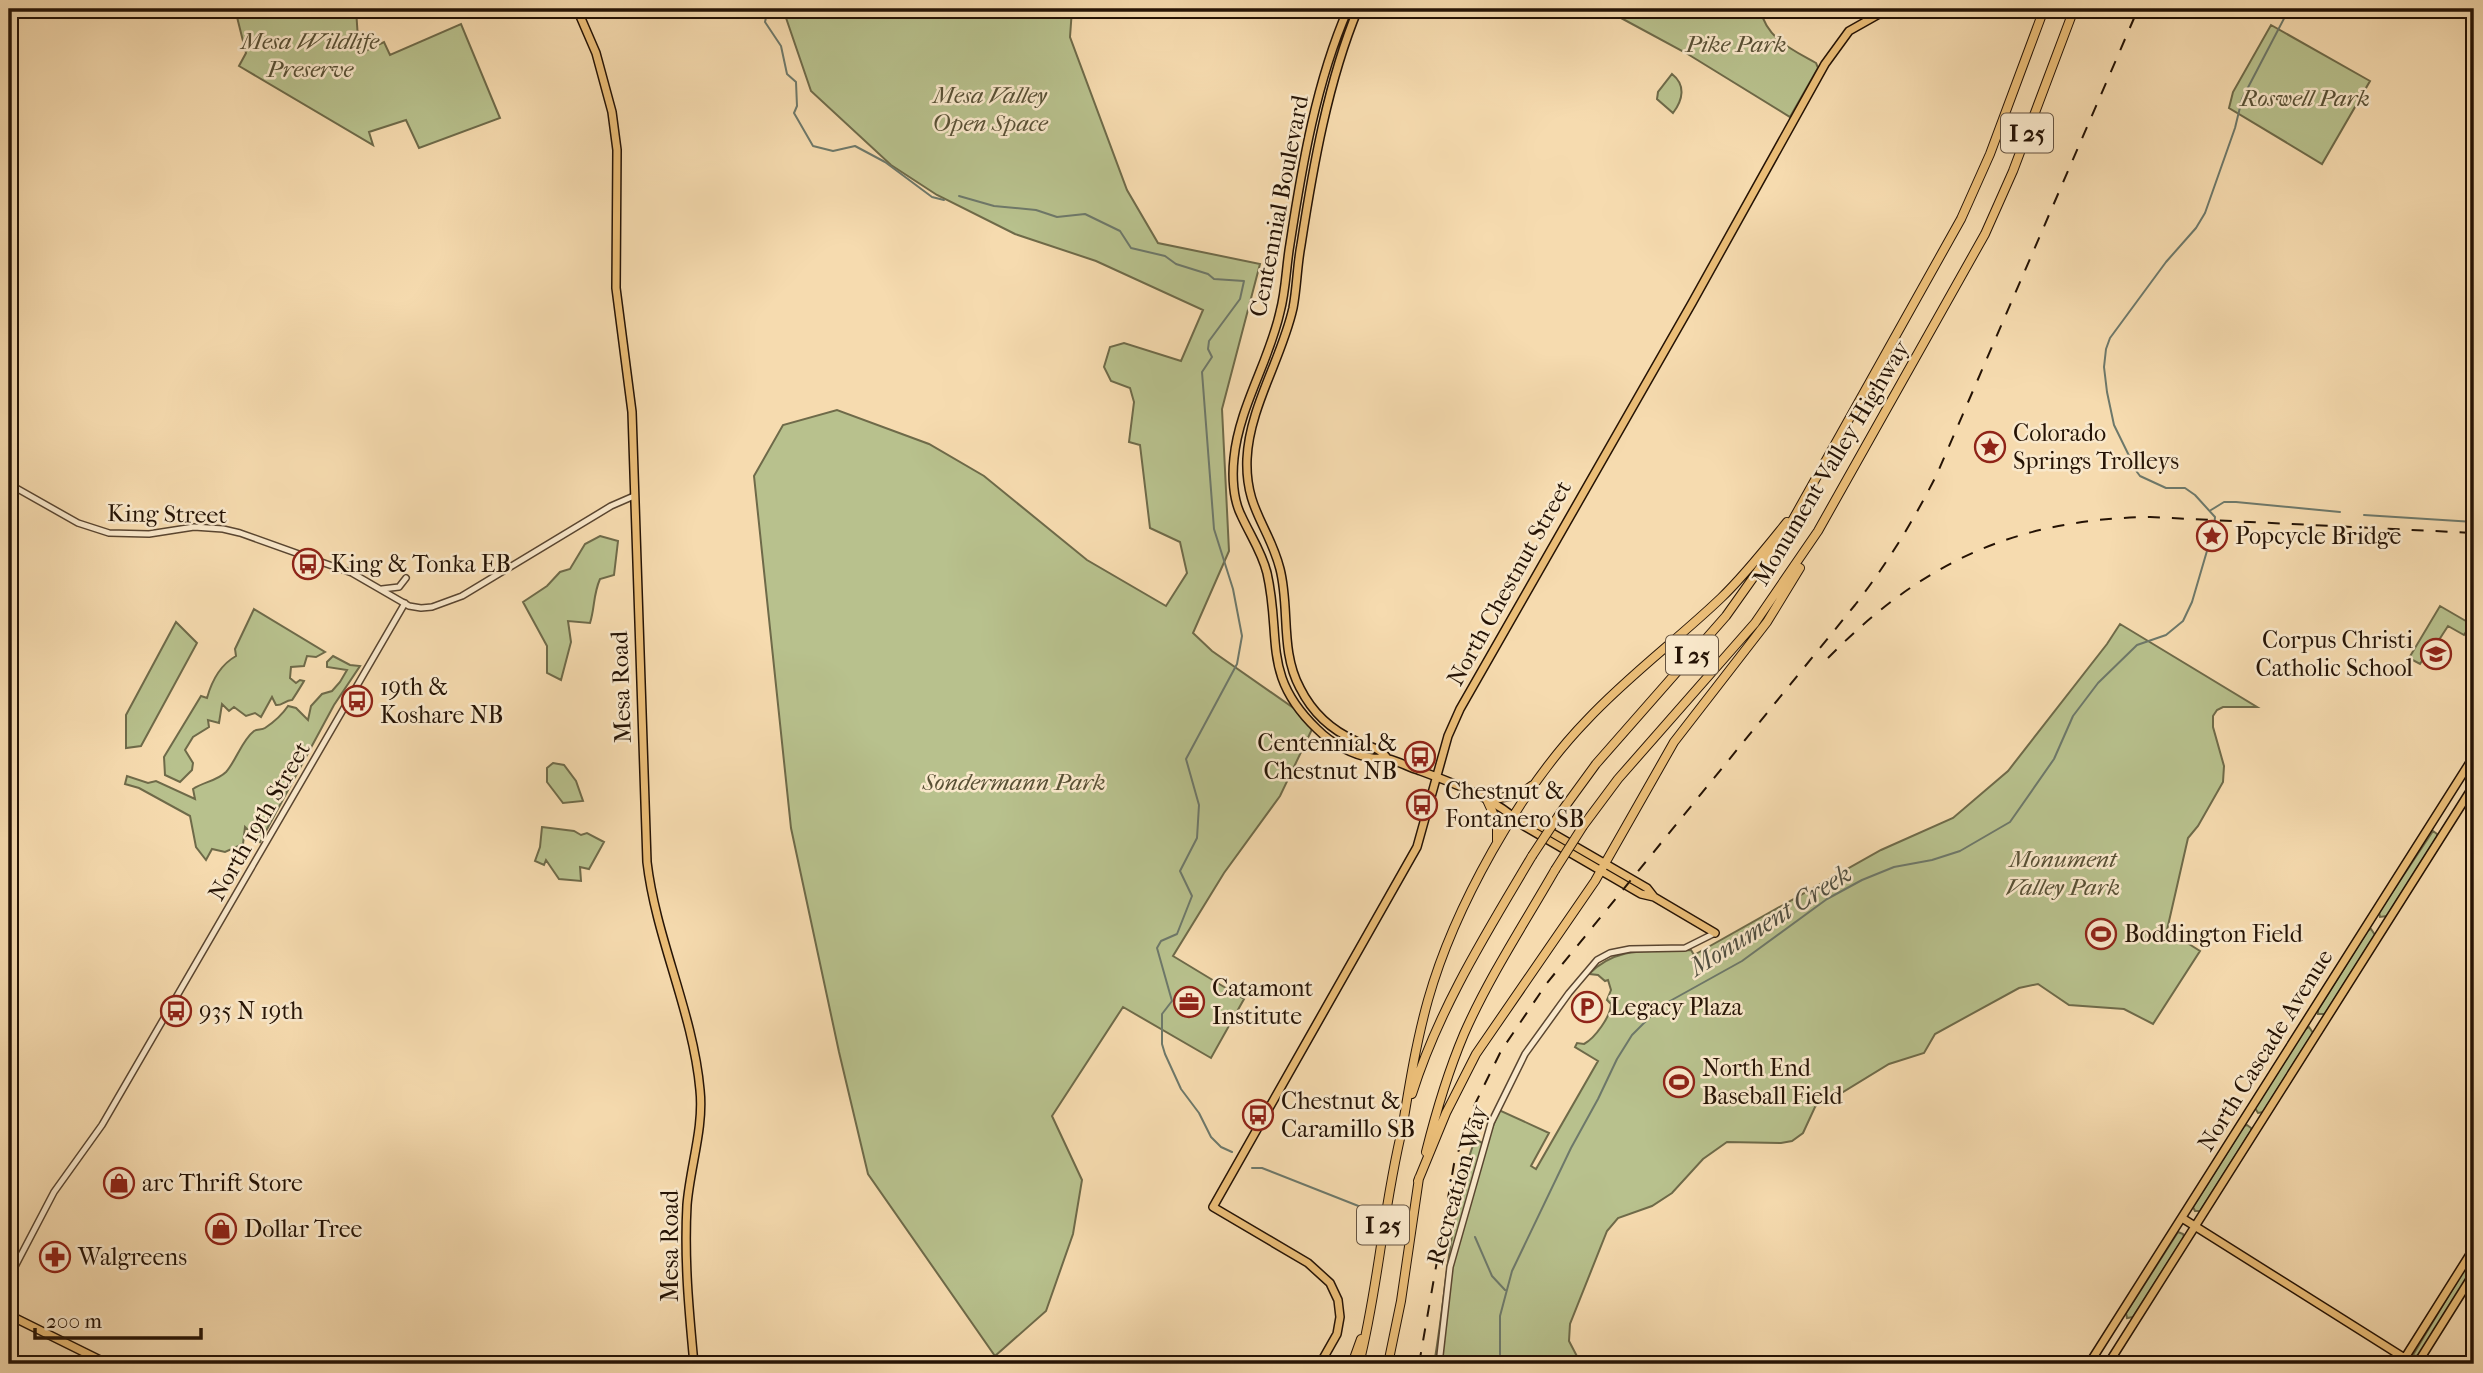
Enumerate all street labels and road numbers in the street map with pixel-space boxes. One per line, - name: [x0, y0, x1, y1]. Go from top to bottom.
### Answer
- street label: Centennial Boulevard: [1244, 92, 1314, 319]
- road number: I 25: [2001, 114, 2053, 152]
- street label: Monument Valley Highway: [1747, 334, 1916, 591]
- street label: North Chestnut Street: [1441, 475, 1577, 691]
- street label: King Street: [107, 499, 228, 529]
- street label: Mesa Road: [605, 630, 637, 743]
- road number: I 25: [1666, 636, 1718, 674]
- street label: North 19th Street: [202, 736, 316, 906]
- street label: North Cascade Avenue: [2191, 944, 2339, 1156]
- street label: Recreation Way: [1421, 1101, 1493, 1268]
- street label: Mesa Road: [656, 1189, 684, 1302]
- road number: I 25: [1357, 1206, 1409, 1244]

